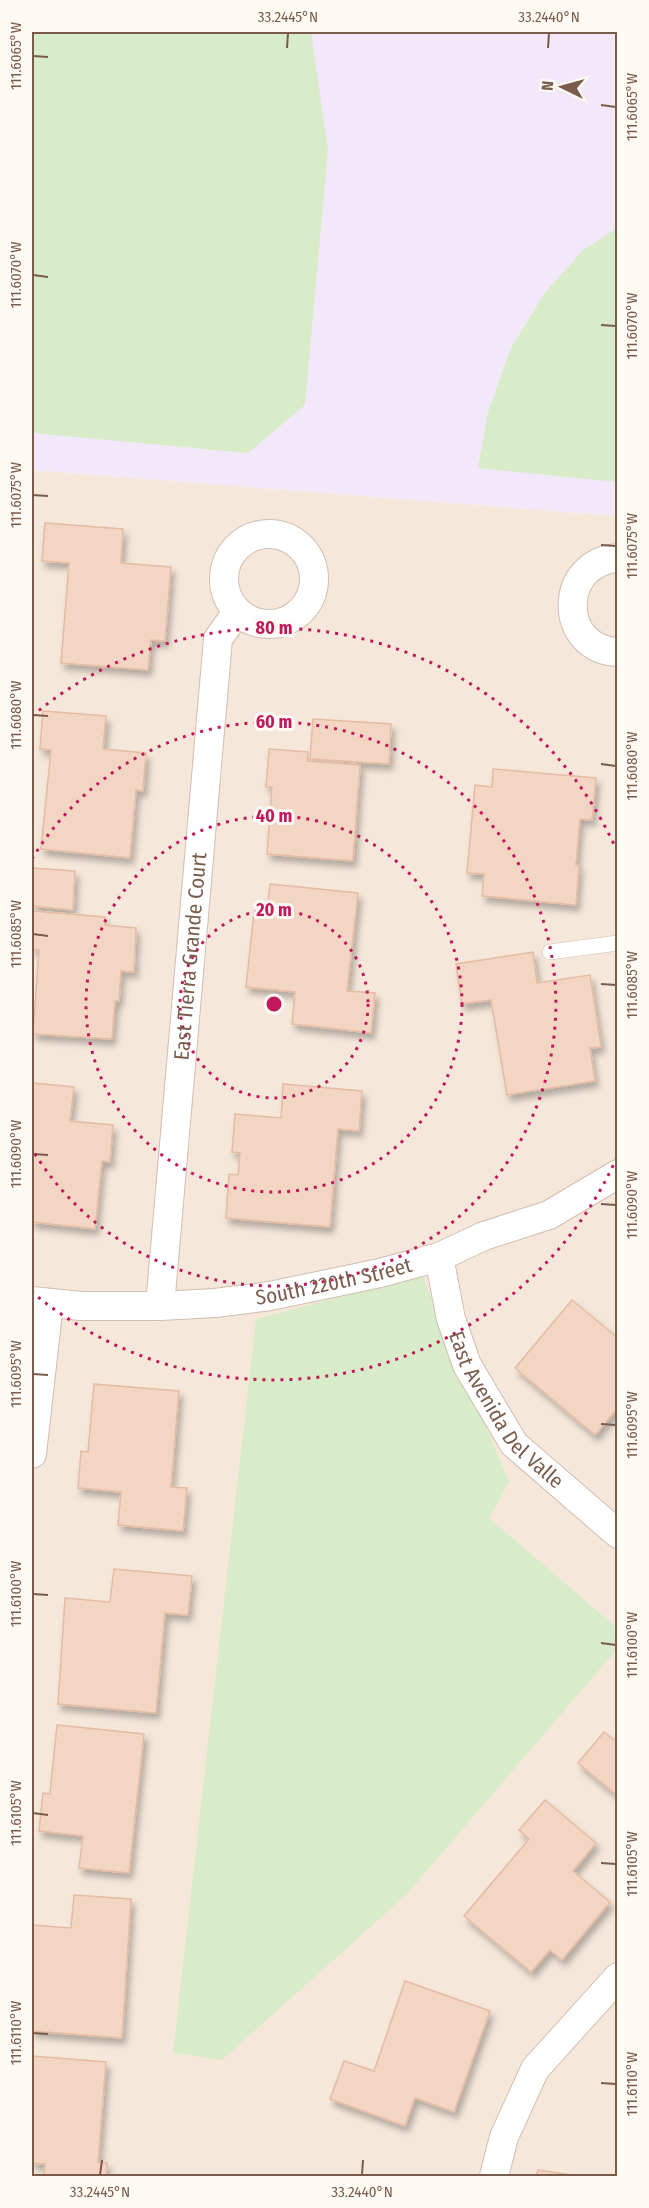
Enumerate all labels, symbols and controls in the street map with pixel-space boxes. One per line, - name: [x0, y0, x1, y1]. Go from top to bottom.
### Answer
- text: 33.2445°N: [258, 8, 318, 26]
- text: 33.2440°N: [518, 8, 580, 26]
- text: 111.6065°W: [7, 22, 25, 90]
- north arrow: [532, 57, 592, 117]
- text: 111.6065°W: [623, 73, 641, 141]
- text: N: [538, 80, 557, 91]
- text: 111.6070°W: [7, 241, 25, 309]
- text: 111.6070°W: [623, 292, 641, 360]
- text: 111.6075°W: [7, 462, 25, 528]
- text: 111.6075°W: [623, 513, 641, 579]
- text: 80 m: [256, 617, 292, 639]
- text: 111.6080°W: [7, 680, 25, 750]
- text: 60 m: [256, 711, 292, 733]
- text: 111.6080°W: [623, 731, 641, 801]
- text: 40 m: [256, 805, 292, 827]
- street label: East Tierra Grande Court: [168, 851, 212, 1061]
- text: 20 m: [255, 899, 292, 921]
- text: 111.6085°W: [7, 900, 25, 968]
- text: 111.6085°W: [623, 951, 641, 1019]
- centre of rings: [264, 994, 284, 1014]
- text: 111.6090°W: [7, 1120, 25, 1188]
- text: 111.6090°W: [623, 1171, 641, 1239]
- street label: South 220th Street: [254, 1252, 415, 1311]
- street label: East Avenida Del Valle: [443, 1328, 569, 1494]
- text: 111.6095°W: [7, 1340, 25, 1408]
- text: 111.6095°W: [623, 1391, 641, 1459]
- text: 111.6100°W: [7, 1561, 25, 1627]
- text: 111.6100°W: [623, 1612, 641, 1678]
- text: 111.6105°W: [7, 1780, 25, 1846]
- text: 111.6105°W: [623, 1831, 641, 1897]
- text: 111.6110°W: [7, 2001, 25, 2065]
- text: 111.6110°W: [623, 2052, 641, 2116]
- text: 33.2445°N: [70, 2183, 130, 2201]
- text: 33.2440°N: [331, 2183, 393, 2201]

